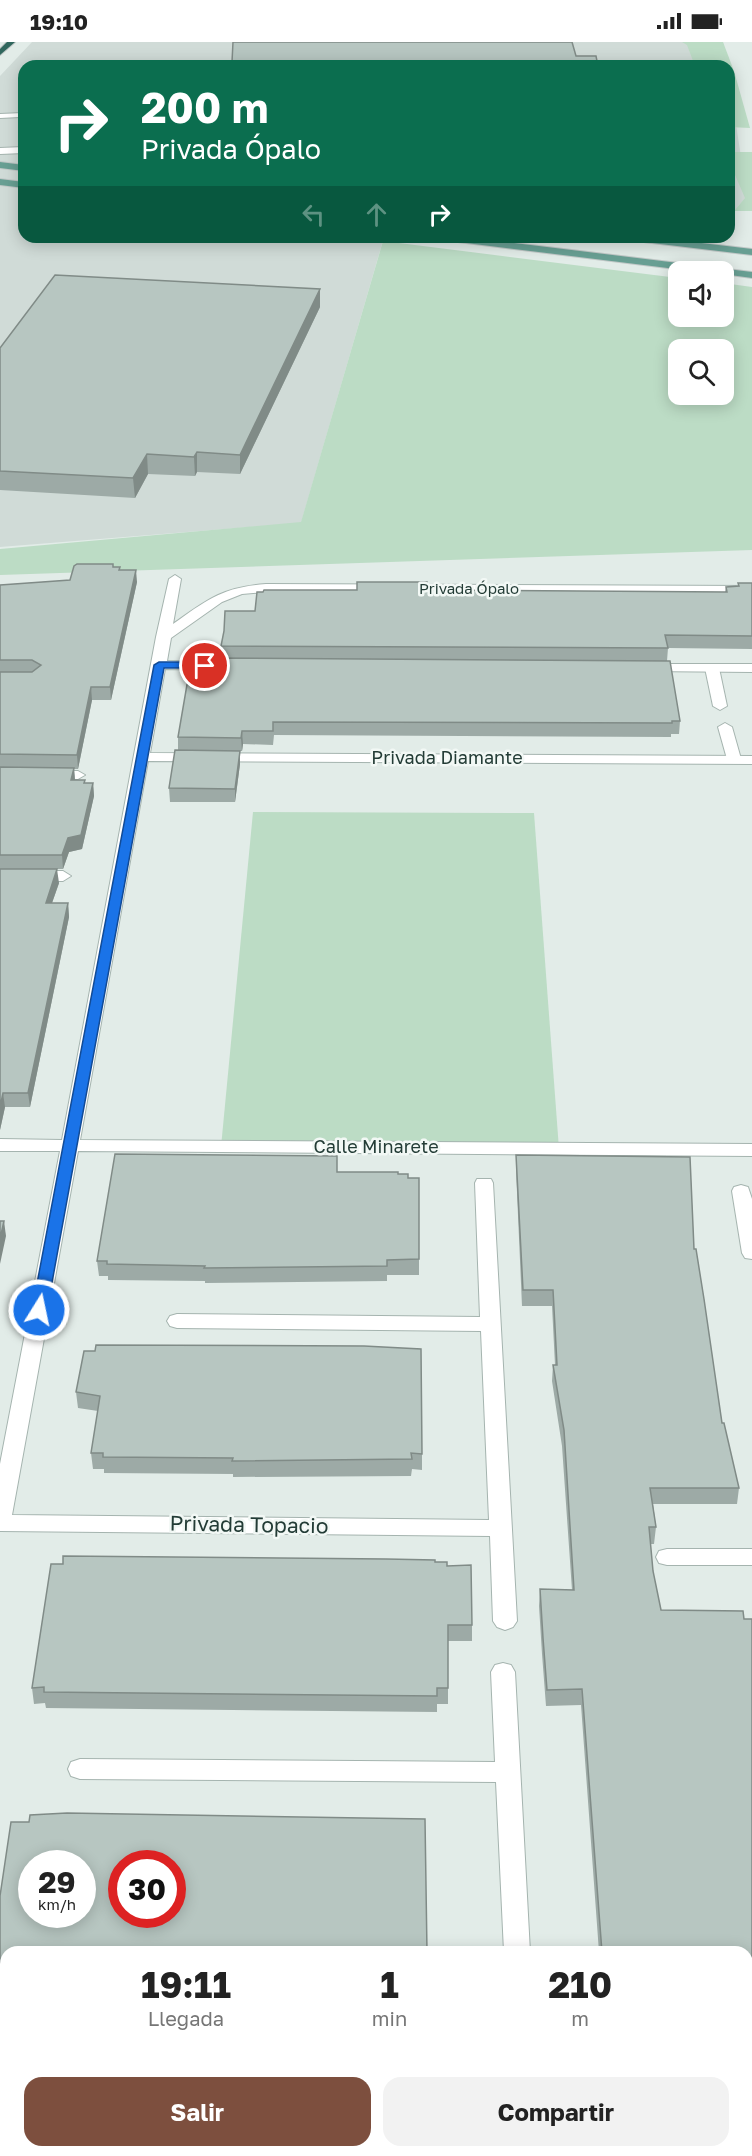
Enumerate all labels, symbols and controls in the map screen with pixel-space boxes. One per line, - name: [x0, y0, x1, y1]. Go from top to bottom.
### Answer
- text: 19:10: [30, 8, 88, 35]
- text: 200 m: [141, 82, 268, 132]
- icon: right: [42, 84, 120, 162]
- text: Privada Ópalo: [141, 133, 321, 165]
- icon: left: [297, 198, 330, 231]
- icon: ahead: [360, 198, 393, 231]
- icon: right: [423, 198, 456, 231]
- map controls: [668, 261, 734, 405]
- button: sound: [668, 261, 734, 327]
- button: search: [668, 339, 734, 405]
- street label: Privada Ópalo: [419, 579, 519, 597]
- pin: [179, 640, 230, 691]
- icon: arrive: [188, 649, 221, 682]
- street label: Privada Diamante: [371, 746, 523, 768]
- street label: Calle Minarete: [313, 1135, 439, 1157]
- position arrow: [7, 1278, 71, 1342]
- street label: Privada Topacio: [169, 1510, 329, 1538]
- speed limit sign: 30: [108, 1850, 186, 1928]
- text: 29: [38, 1864, 76, 1900]
- text: km/h: [38, 1895, 76, 1913]
- text: 19:11: [141, 1963, 231, 2006]
- text: 1: [380, 1963, 399, 2006]
- text: 210: [548, 1963, 612, 2006]
- text: Llegada: [148, 2006, 224, 2030]
- text: min: [372, 2006, 407, 2030]
- text: m: [571, 2006, 589, 2030]
- button: Salir: [24, 2077, 371, 2146]
- button: Compartir: [383, 2077, 729, 2146]

